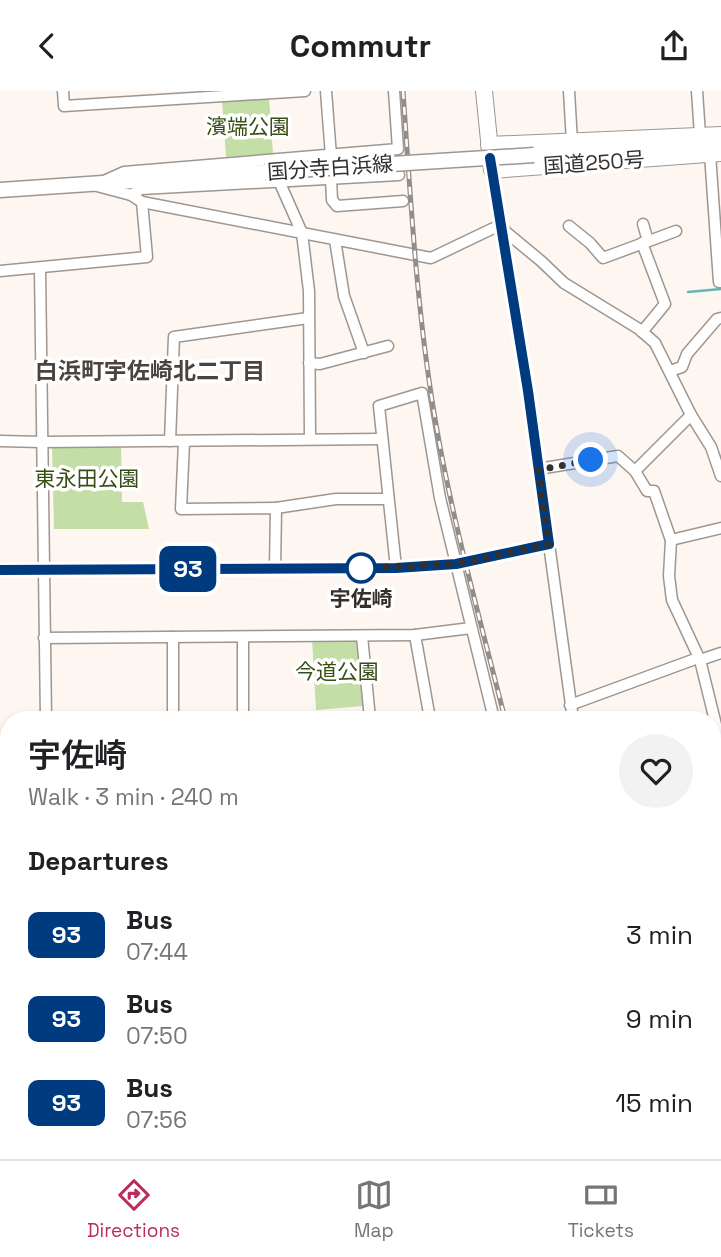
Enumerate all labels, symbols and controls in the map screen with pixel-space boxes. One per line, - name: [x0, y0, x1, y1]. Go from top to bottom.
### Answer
- text: Commutr: [290, 26, 431, 66]
- icon: back: [28, 27, 66, 65]
- icon: share: [655, 27, 693, 65]
- park label: 濱端公園: [206, 113, 290, 140]
- street label: 国道250号: [542, 145, 646, 180]
- street label: 国分寺白浜線: [266, 150, 394, 185]
- district label: 白浜町宇佐崎北二丁目: [35, 356, 265, 386]
- your location: [573, 442, 608, 477]
- park label: 東永田公園: [35, 465, 140, 492]
- line badge: 93: [156, 546, 220, 592]
- text: 93: [173, 553, 203, 584]
- marker: 宇佐崎: [346, 553, 376, 583]
- place label: 宇佐崎: [330, 585, 393, 612]
- park label: 今道公園: [295, 658, 379, 685]
- button: heart: [619, 734, 693, 808]
- text: 宇佐崎: [28, 735, 127, 777]
- text: Walk · 3 min · 240 m: [28, 782, 239, 812]
- text: Departures: [28, 844, 169, 878]
- text: Bus: [126, 903, 173, 937]
- text: 3 min: [626, 918, 693, 952]
- text: 93: [52, 919, 81, 950]
- text: 07:44: [126, 937, 188, 967]
- text: Bus: [126, 987, 173, 1021]
- text: 9 min: [626, 1002, 693, 1036]
- text: 93: [52, 1003, 81, 1034]
- text: 07:50: [126, 1021, 188, 1051]
- text: Bus: [126, 1071, 173, 1105]
- text: 15 min: [615, 1086, 693, 1120]
- text: 93: [52, 1087, 81, 1118]
- text: 07:56: [126, 1105, 187, 1135]
- tab: Directions: [87, 1176, 180, 1243]
- tab: Map: [354, 1176, 394, 1243]
- tab: Tickets: [568, 1176, 634, 1243]

